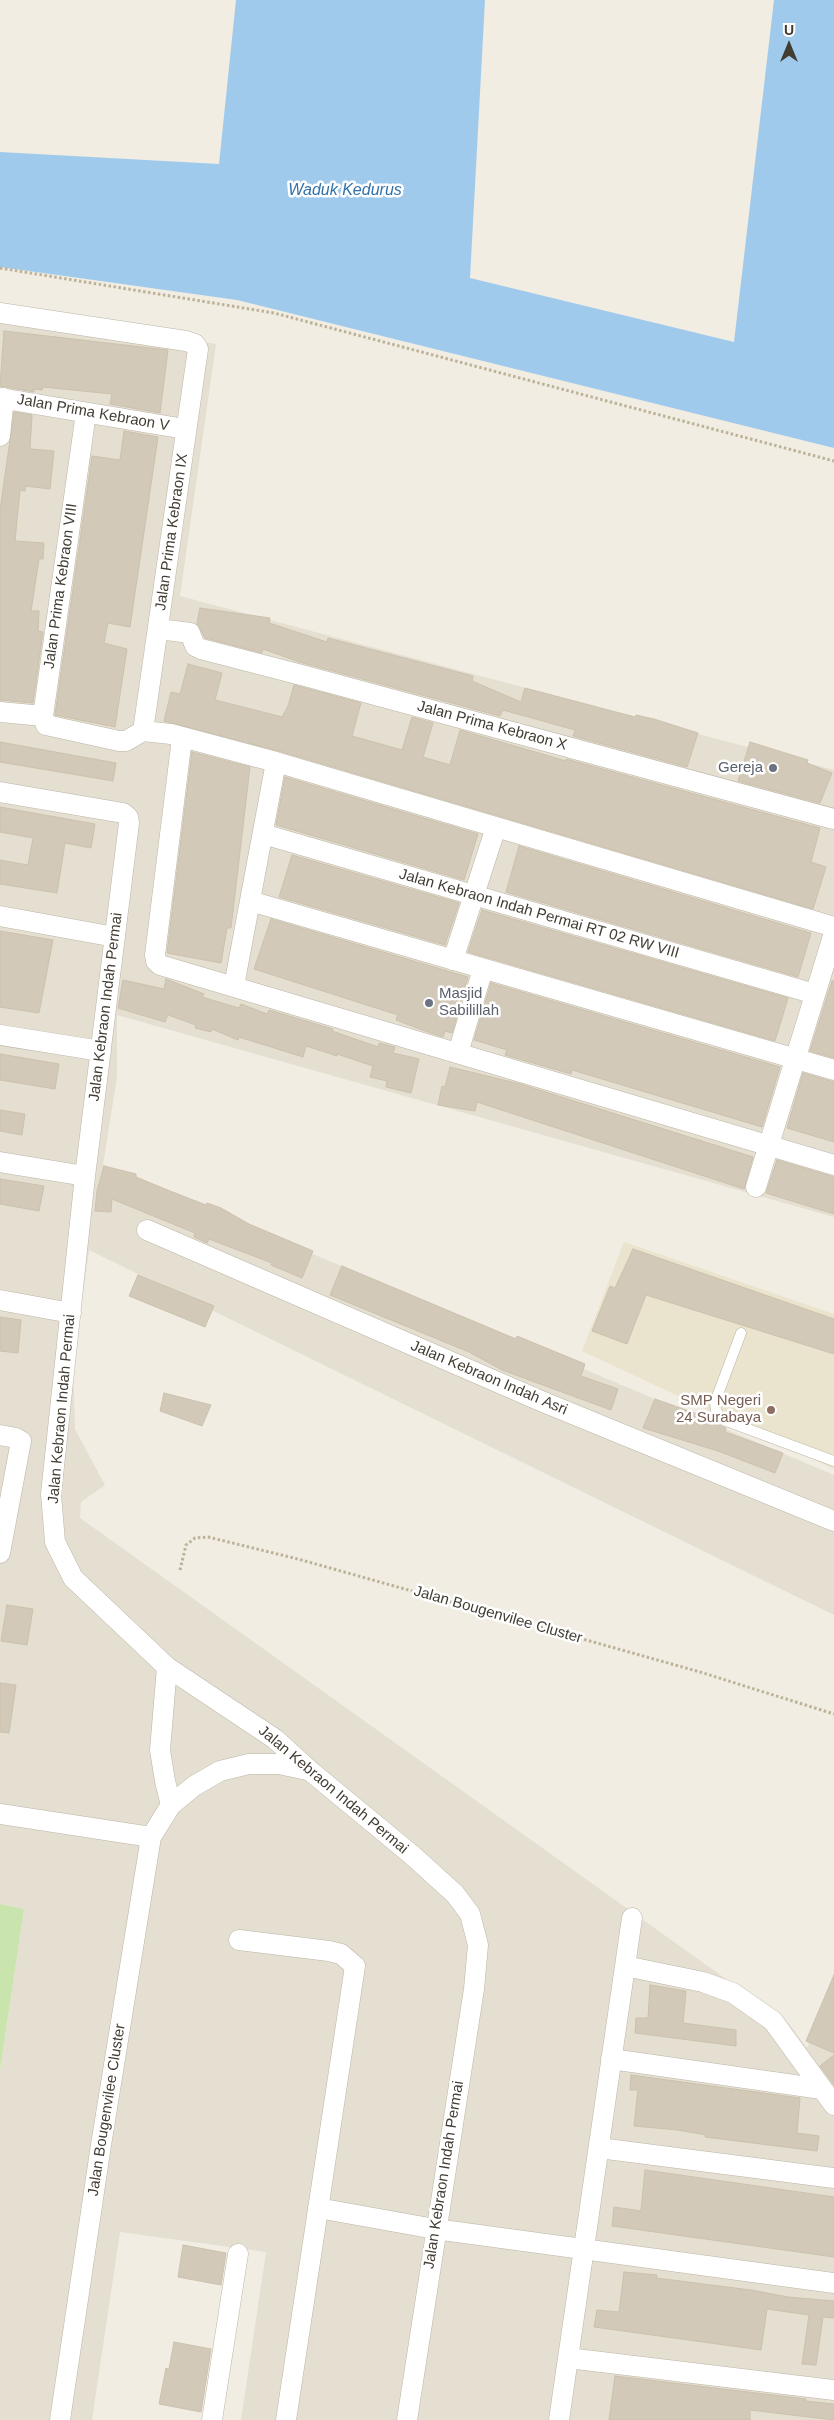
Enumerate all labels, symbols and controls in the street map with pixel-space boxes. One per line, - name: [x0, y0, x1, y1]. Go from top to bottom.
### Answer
- north arrow: [764, 20, 814, 70]
- text: U: [784, 22, 794, 38]
- water label: Waduk Kedurus: [288, 181, 402, 201]
- street label: Jalan Prima Kebraon V: [15, 391, 171, 435]
- street label: Jalan Prima Kebraon IX: [152, 452, 192, 612]
- street label: Jalan Prima Kebraon VIII: [40, 502, 82, 670]
- street label: Jalan Prima Kebraon X: [415, 697, 569, 755]
- place label: Gereja: [718, 759, 763, 777]
- marker: Gereja: [767, 762, 779, 774]
- street label: Jalan Kebraon Indah Permai RT 02 RW VIII: [397, 865, 681, 963]
- street label: Jalan Kebraon Indah Permai: [85, 912, 127, 1102]
- place label: Masjid Sabilillah: [439, 985, 499, 1020]
- marker: Masjid Sabilillah: [423, 997, 435, 1009]
- street label: Jalan Kebraon Indah Permai: [45, 1314, 79, 1504]
- street label: Jalan Kebraon Indah Asri: [408, 1337, 570, 1419]
- place label: SMP Negeri 24 Surabaya: [676, 1392, 761, 1427]
- marker: SMP Negeri 24 Surabaya: [765, 1404, 777, 1416]
- street label: Jalan Bougenvilee Cluster: [412, 1582, 584, 1648]
- street label: Jalan Kebraon Indah Permai: [254, 1722, 412, 1858]
- street label: Jalan Bougenvilee Cluster: [84, 2023, 130, 2197]
- street label: Jalan Kebraon Indah Permai: [420, 2080, 468, 2270]

